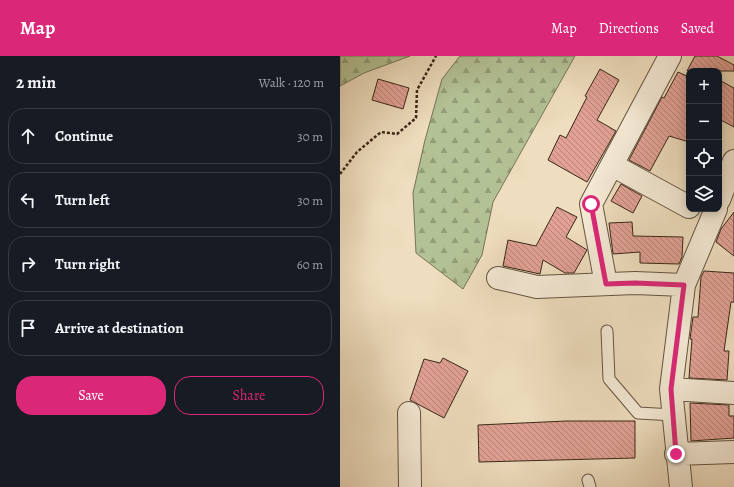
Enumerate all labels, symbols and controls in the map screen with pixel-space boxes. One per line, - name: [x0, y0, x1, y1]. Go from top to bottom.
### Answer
- text: Map: [20, 15, 55, 41]
- text: Map: [551, 19, 577, 38]
- text: Directions: [599, 19, 659, 38]
- text: Saved: [681, 19, 714, 38]
- map controls: [686, 68, 722, 212]
- button: +: [686, 68, 722, 104]
- text: 2 min: [16, 71, 56, 94]
- text: Walk · 120 m: [259, 74, 324, 91]
- button: −: [686, 104, 722, 140]
- icon: ahead: [17, 125, 39, 147]
- text: Continue: [55, 126, 113, 146]
- text: 30 m: [297, 128, 323, 145]
- button: locate: [686, 140, 722, 176]
- button: layers: [686, 176, 722, 212]
- icon: left: [17, 189, 39, 211]
- text: Turn left: [55, 190, 110, 210]
- text: 30 m: [297, 192, 323, 209]
- route start: [582, 195, 600, 213]
- icon: right: [17, 253, 39, 275]
- text: Turn right: [55, 254, 120, 274]
- text: 60 m: [297, 256, 323, 273]
- icon: arrive: [17, 317, 39, 339]
- text: Arrive at destination: [55, 318, 184, 338]
- button: Save: [16, 376, 166, 415]
- button: Share: [174, 376, 324, 415]
- route end: [667, 445, 685, 463]

